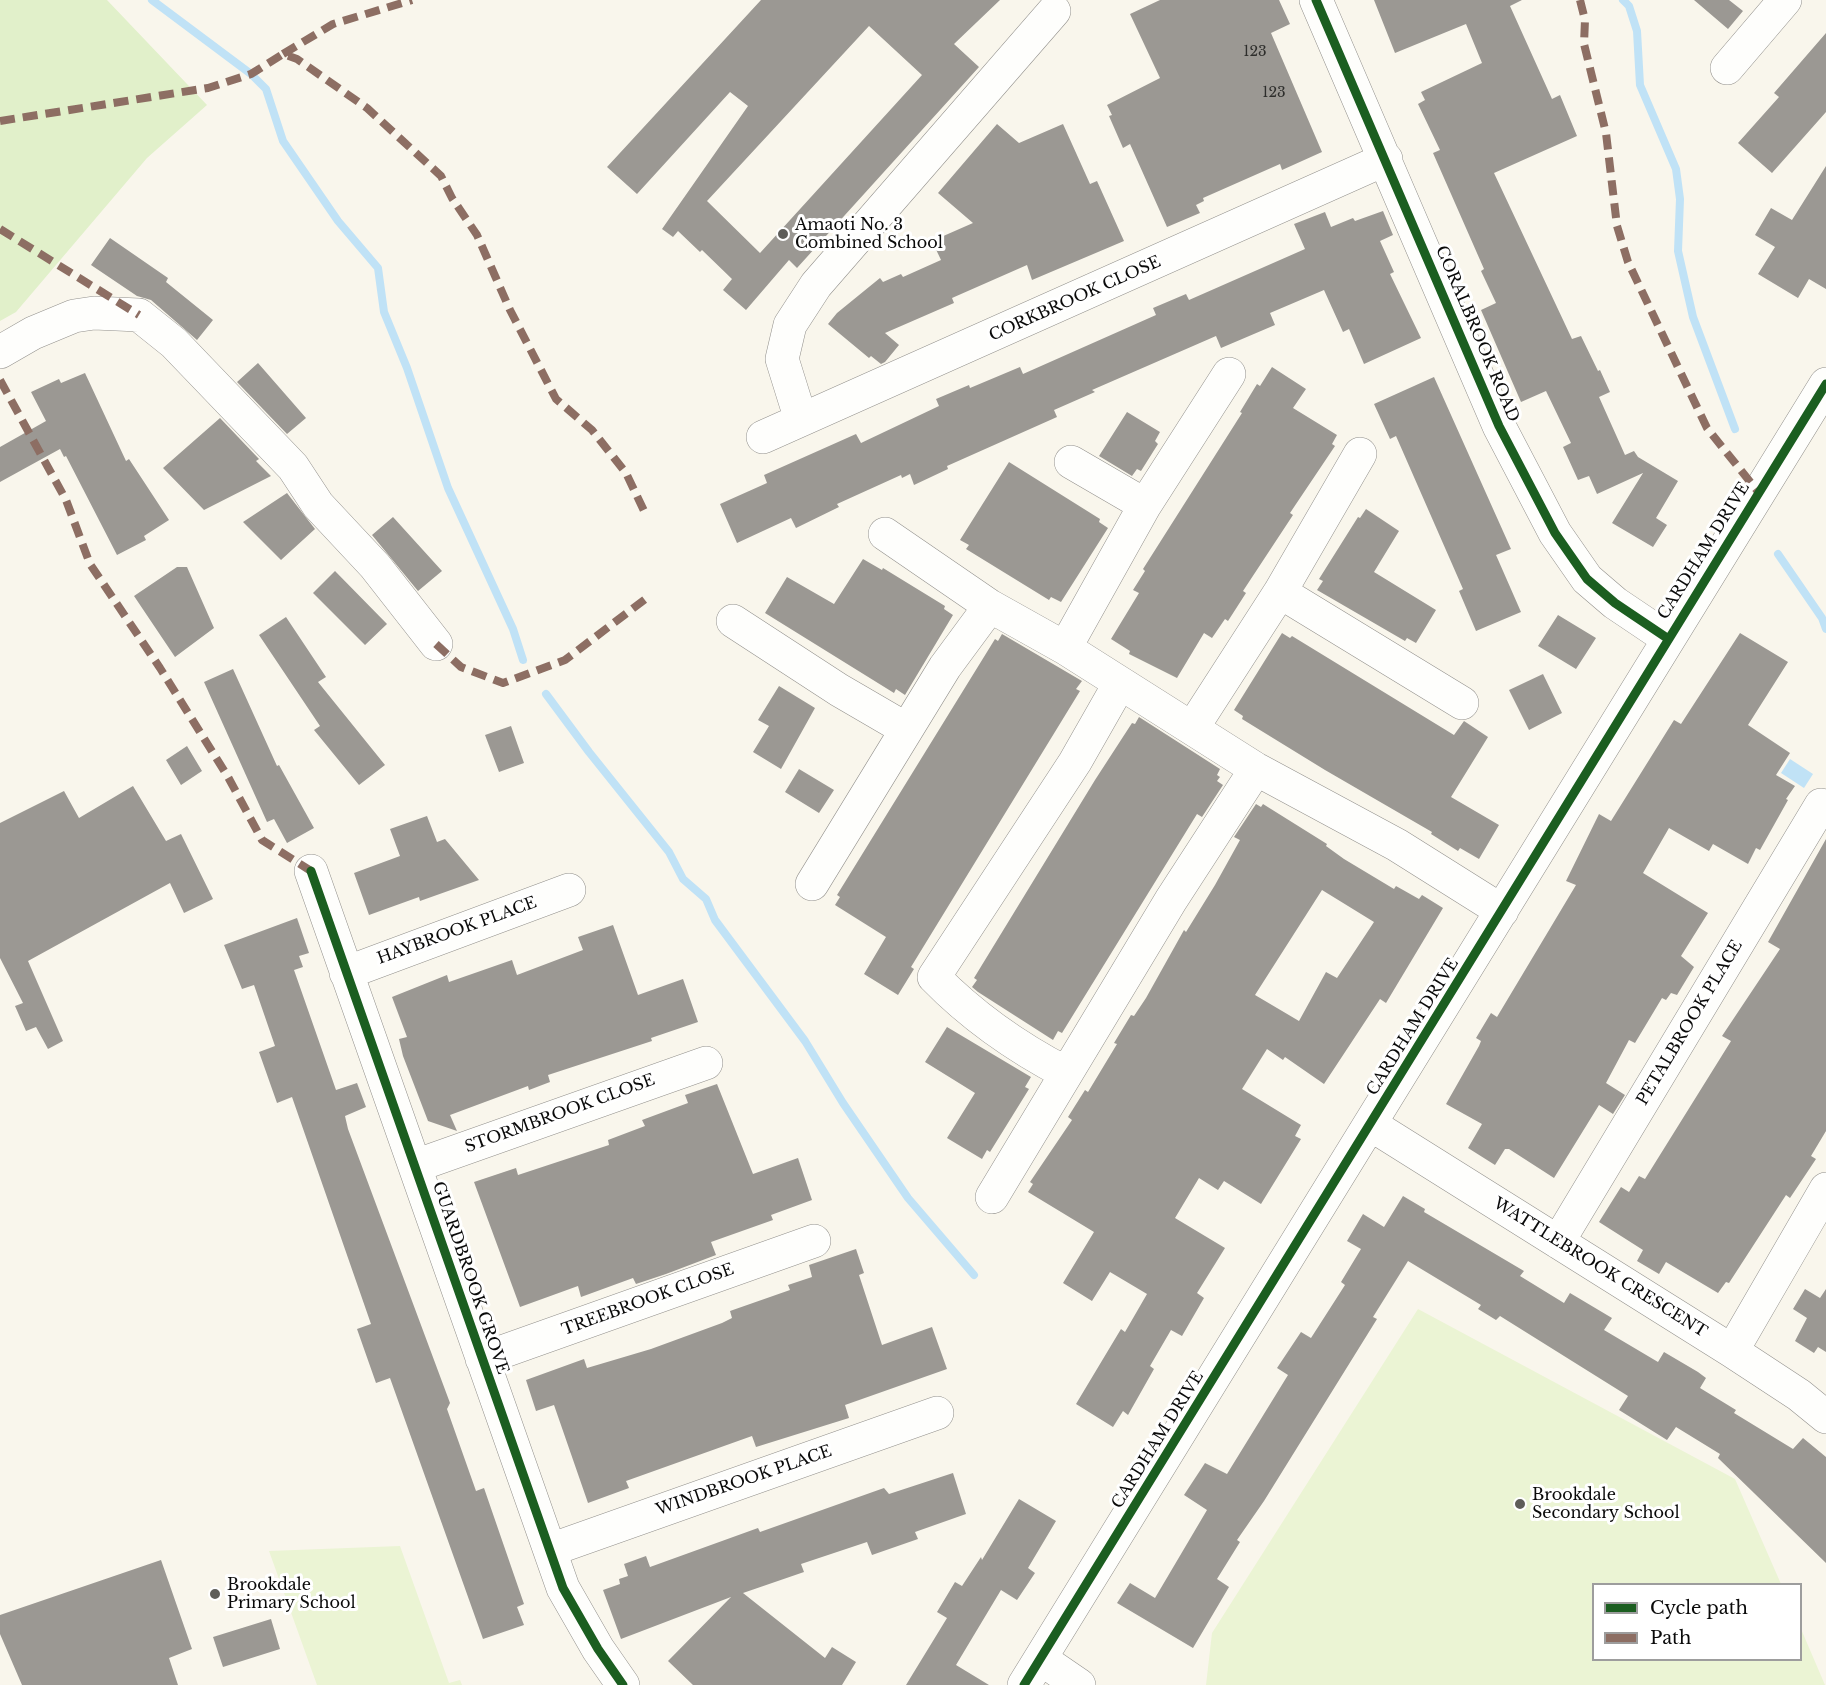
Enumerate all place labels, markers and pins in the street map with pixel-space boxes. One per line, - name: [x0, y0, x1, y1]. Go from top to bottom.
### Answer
- place label: Amaoti No. 3 Combined School: [795, 215, 943, 253]
- marker: Amaoti No. 3 Combined School: [776, 227, 790, 241]
- place label: Brookdale Secondary School: [1532, 1485, 1680, 1523]
- marker: Brookdale Secondary School: [1513, 1497, 1527, 1511]
- place label: Brookdale Primary School: [227, 1575, 356, 1613]
- marker: Brookdale Primary School: [208, 1587, 222, 1601]

